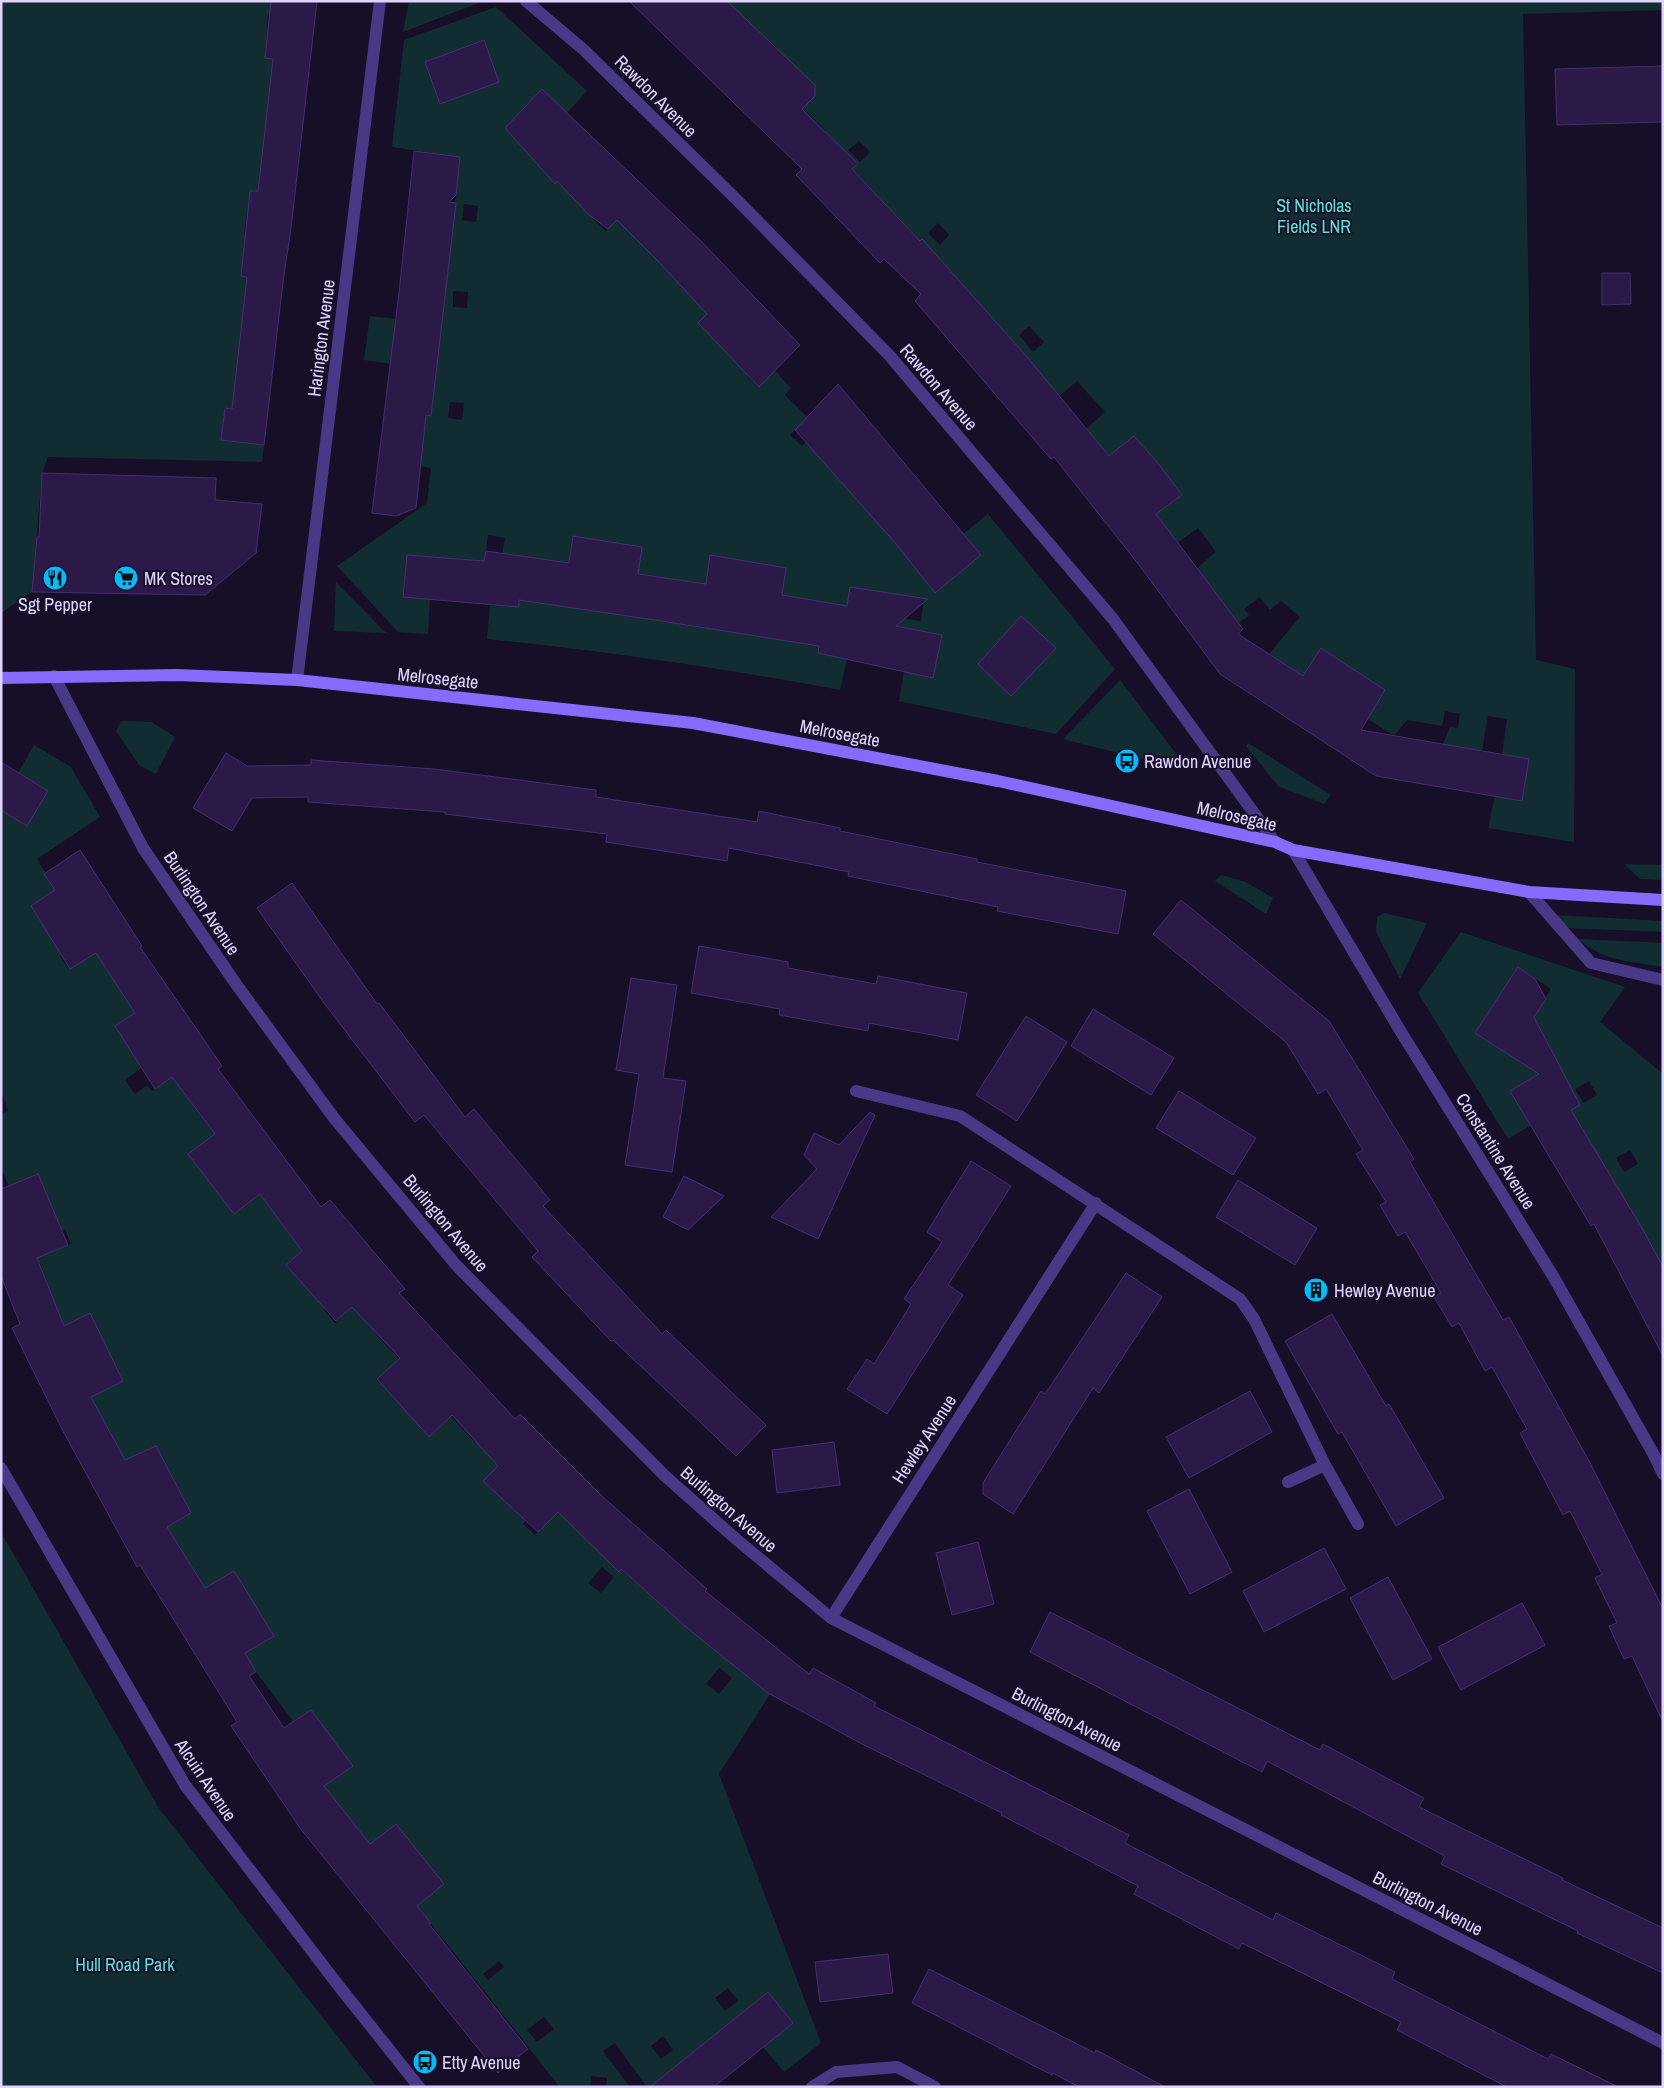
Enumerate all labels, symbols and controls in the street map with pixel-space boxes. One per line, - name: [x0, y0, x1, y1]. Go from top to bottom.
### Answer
- street label: Rawdon Avenue: [609, 49, 703, 143]
- park label: St Nicholas Fields LNR: [1276, 193, 1352, 239]
- street label: Harington Avenue: [301, 278, 341, 398]
- street label: Rawdon Avenue: [894, 338, 984, 436]
- restaurant icon: Sgt Pepper: [42, 565, 68, 591]
- supermarket icon: MK Stores: [113, 565, 139, 591]
- place label: MK Stores: [144, 566, 213, 591]
- place label: Sgt Pepper: [18, 592, 92, 617]
- street label: Melrosegate: [396, 661, 480, 695]
- street label: Melrosegate: [798, 713, 882, 753]
- bus stop icon: Rawdon Avenue: [1114, 748, 1140, 774]
- place label: Rawdon Avenue: [1144, 749, 1251, 774]
- street label: Melrosegate: [1195, 795, 1279, 837]
- street label: Burlington Avenue: [158, 846, 246, 960]
- street label: Constantine Avenue: [1450, 1088, 1542, 1214]
- street label: Burlington Avenue: [398, 1169, 494, 1277]
- building icon: Hewley Avenue: [1303, 1277, 1329, 1303]
- place label: Hewley Avenue: [1334, 1278, 1435, 1303]
- street label: Hewley Avenue: [886, 1390, 962, 1488]
- street label: Burlington Avenue: [675, 1460, 783, 1558]
- street label: Burlington Avenue: [1008, 1681, 1126, 1757]
- street label: Alcuin Avenue: [169, 1733, 243, 1826]
- street label: Burlington Avenue: [1369, 1865, 1487, 1941]
- park label: Hull Road Park: [75, 1952, 175, 1977]
- bus stop icon: Etty Avenue: [412, 2049, 438, 2075]
- place label: Etty Avenue: [442, 2050, 521, 2075]

